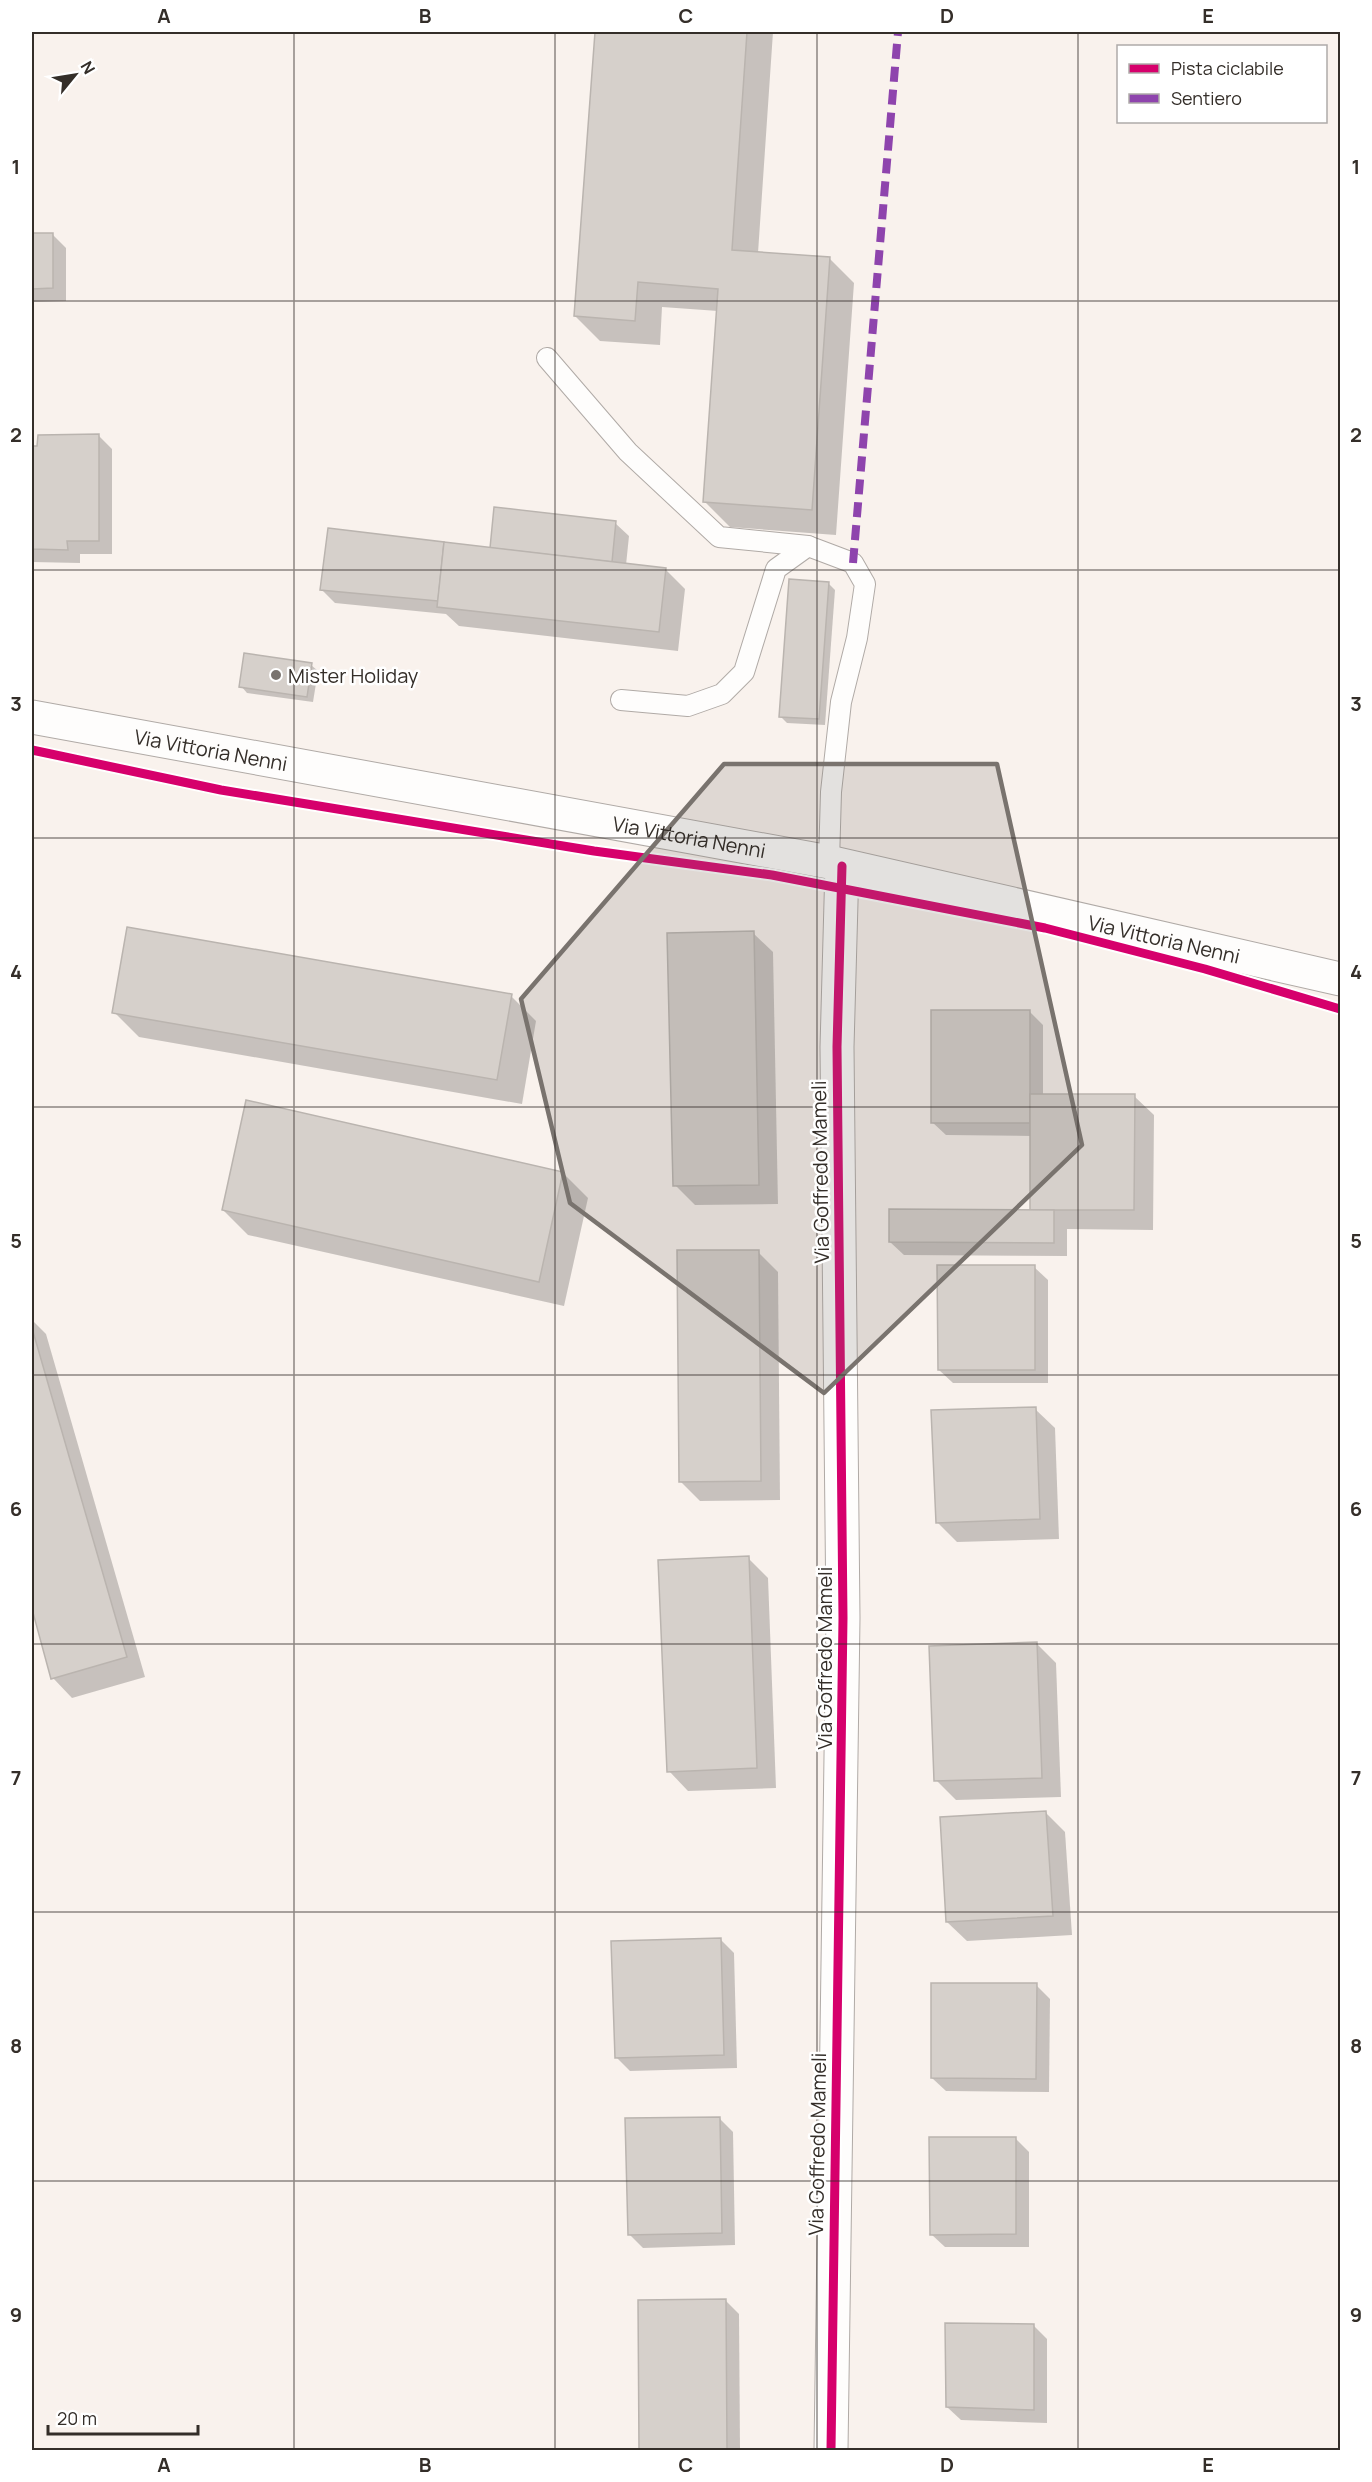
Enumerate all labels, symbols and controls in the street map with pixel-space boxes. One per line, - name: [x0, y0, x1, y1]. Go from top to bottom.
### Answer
- text: A: [157, 2, 171, 29]
- text: B: [419, 2, 432, 29]
- text: C: [679, 2, 693, 29]
- text: D: [940, 2, 954, 29]
- text: E: [1202, 2, 1214, 29]
- north arrow: [45, 45, 105, 105]
- legend: [1117, 45, 1327, 123]
- text: Pista ciclabile: [1171, 56, 1284, 80]
- text: N: [76, 57, 100, 78]
- text: Sentiero: [1171, 86, 1242, 110]
- text: 1: [12, 153, 20, 180]
- text: 1: [1352, 153, 1360, 180]
- text: 2: [10, 421, 22, 448]
- text: 2: [1350, 421, 1362, 448]
- place label: Mister Holiday: [288, 662, 419, 689]
- marker: Mister Holiday: [269, 668, 283, 682]
- text: 3: [10, 690, 22, 717]
- text: 3: [1350, 690, 1362, 717]
- street label: Via Vittoria Nenni: [132, 722, 290, 777]
- street label: Via Vittoria Nenni: [611, 809, 768, 864]
- street label: Via Vittoria Nenni: [1086, 908, 1243, 969]
- text: 4: [10, 958, 22, 985]
- text: 4: [1350, 958, 1362, 985]
- street label: Via Goffredo Mameli: [805, 1080, 835, 1264]
- text: 5: [10, 1227, 22, 1254]
- text: 5: [1350, 1227, 1362, 1254]
- text: 6: [10, 1495, 22, 1522]
- text: 6: [1350, 1495, 1362, 1522]
- street label: Via Goffredo Mameli: [811, 1567, 838, 1749]
- text: 7: [11, 1764, 21, 1791]
- text: 7: [1351, 1764, 1361, 1791]
- text: 8: [10, 2032, 22, 2059]
- text: 8: [1350, 2032, 1362, 2059]
- street label: Via Goffredo Mameli: [802, 2052, 832, 2236]
- text: 9: [10, 2301, 22, 2328]
- text: 9: [1350, 2301, 1362, 2328]
- scale bar: [48, 2398, 198, 2436]
- text: 20 m: [57, 2406, 97, 2430]
- text: A: [157, 2451, 171, 2478]
- text: B: [419, 2451, 432, 2478]
- text: C: [679, 2451, 693, 2478]
- text: D: [940, 2451, 954, 2478]
- text: E: [1202, 2451, 1214, 2478]

